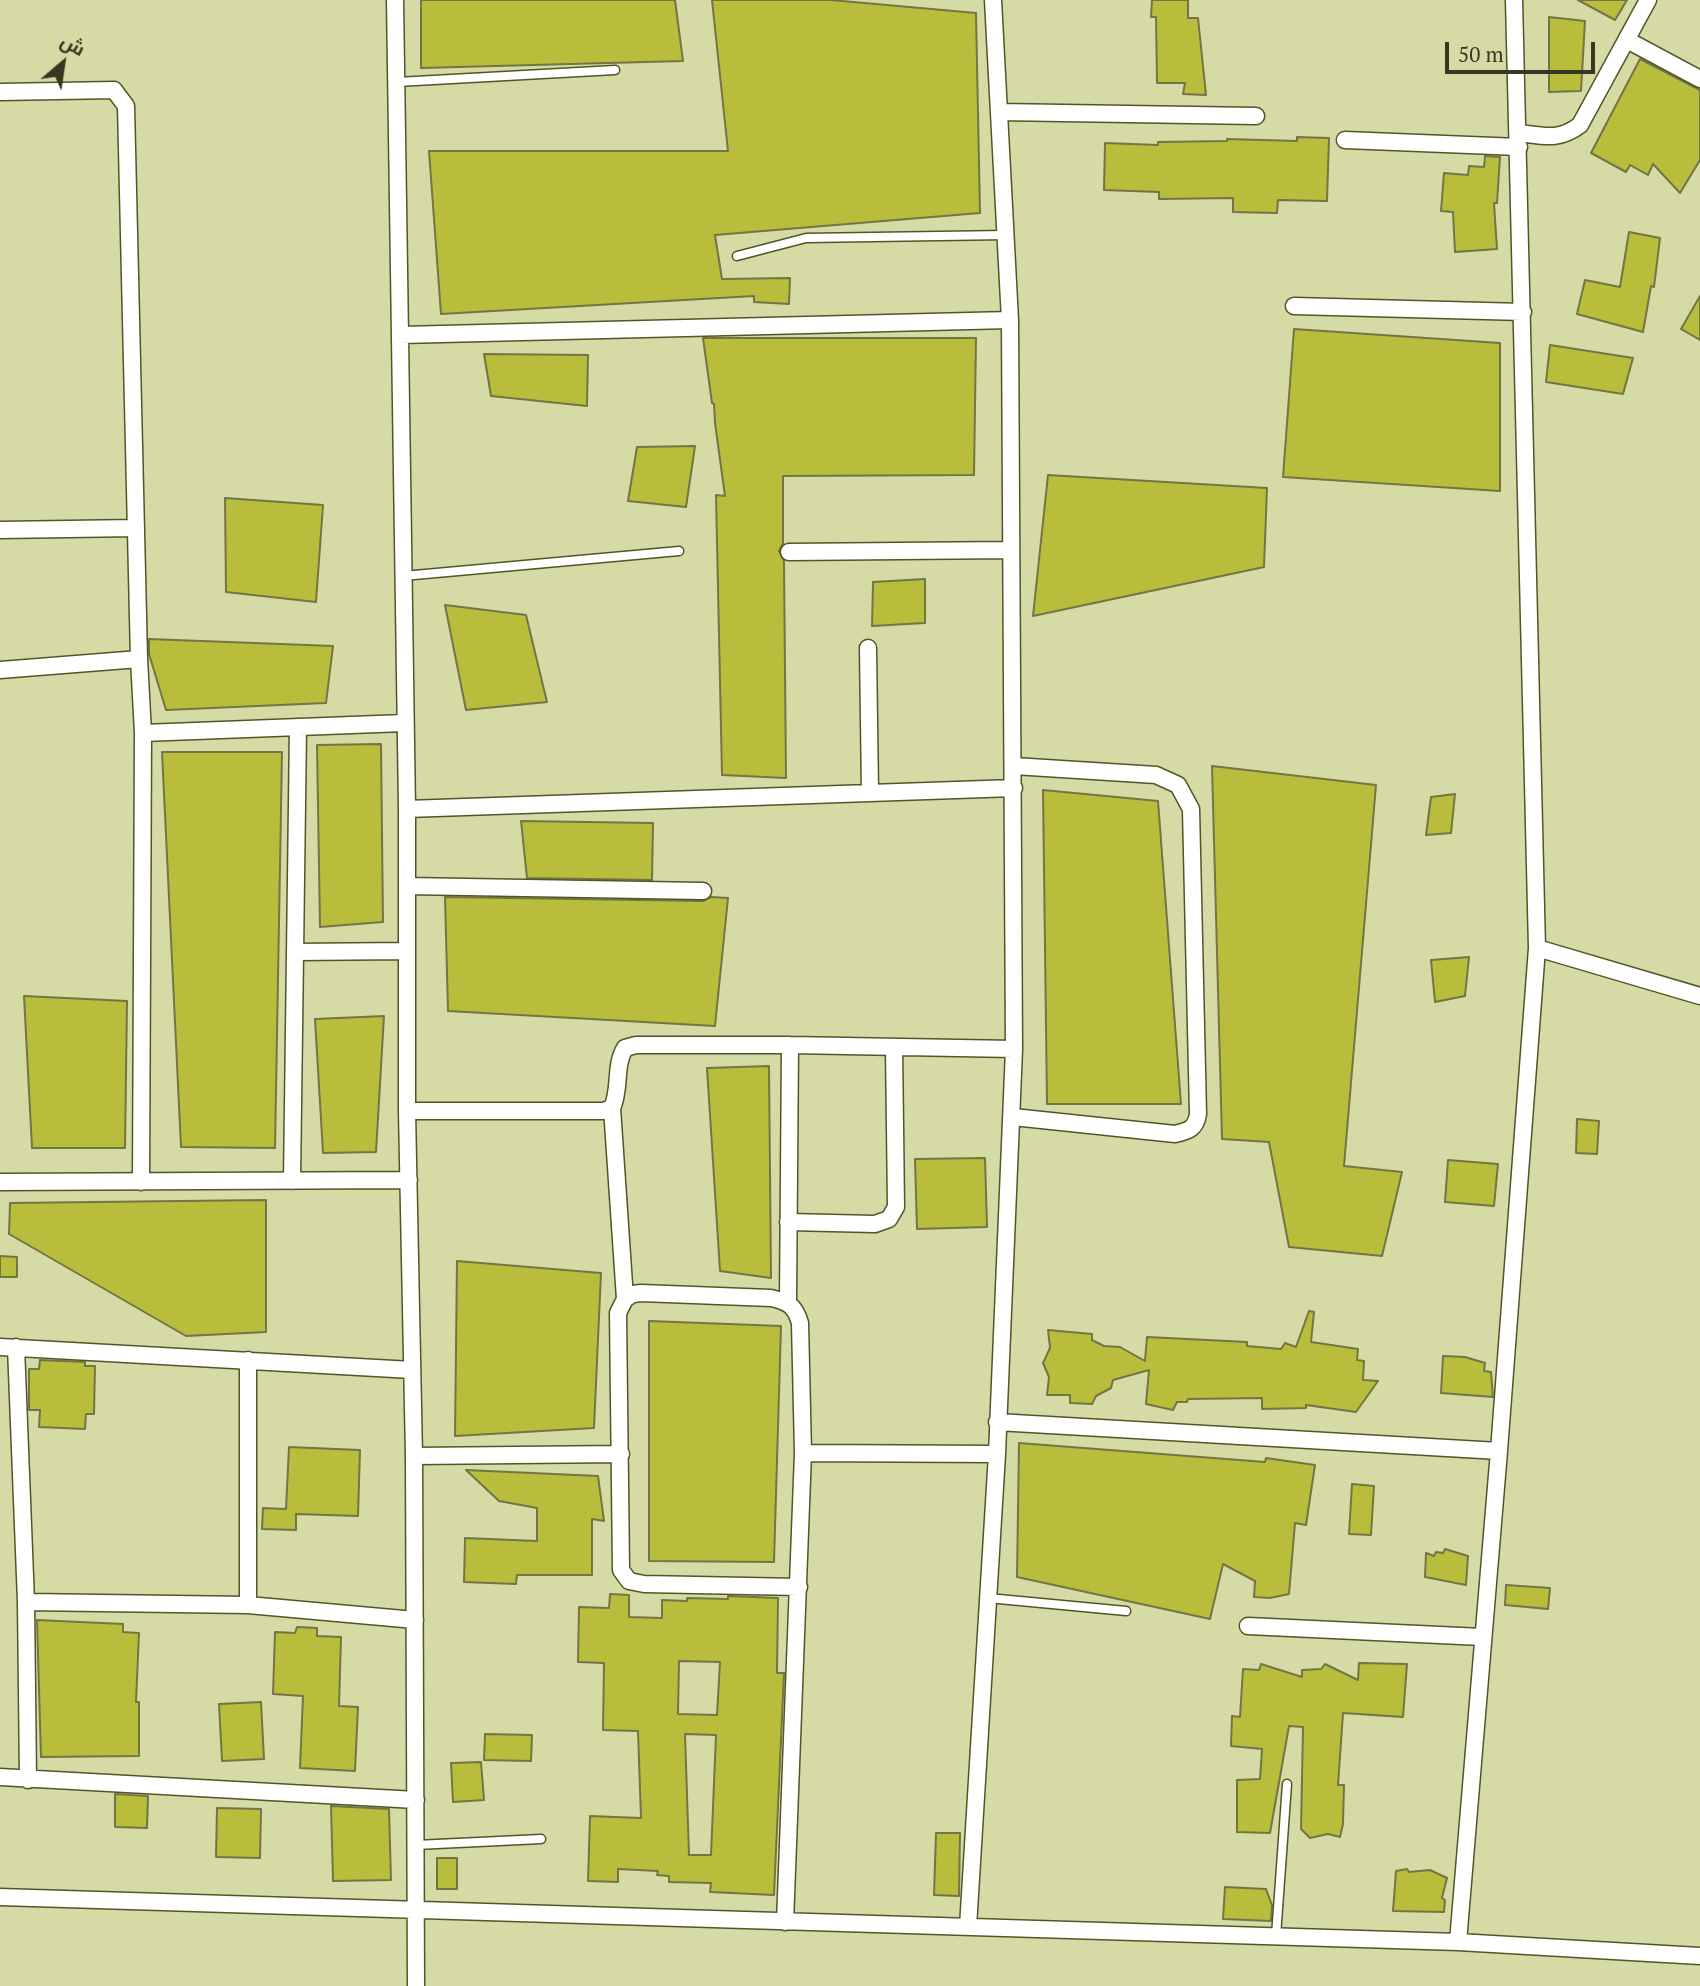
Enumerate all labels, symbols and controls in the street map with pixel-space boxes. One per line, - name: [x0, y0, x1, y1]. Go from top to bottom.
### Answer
- text: ش: [57, 27, 90, 61]
- north arrow: [28, 28, 98, 98]
- scale bar: [1448, 28, 1598, 72]
- text: 50 m: [1458, 40, 1504, 68]

